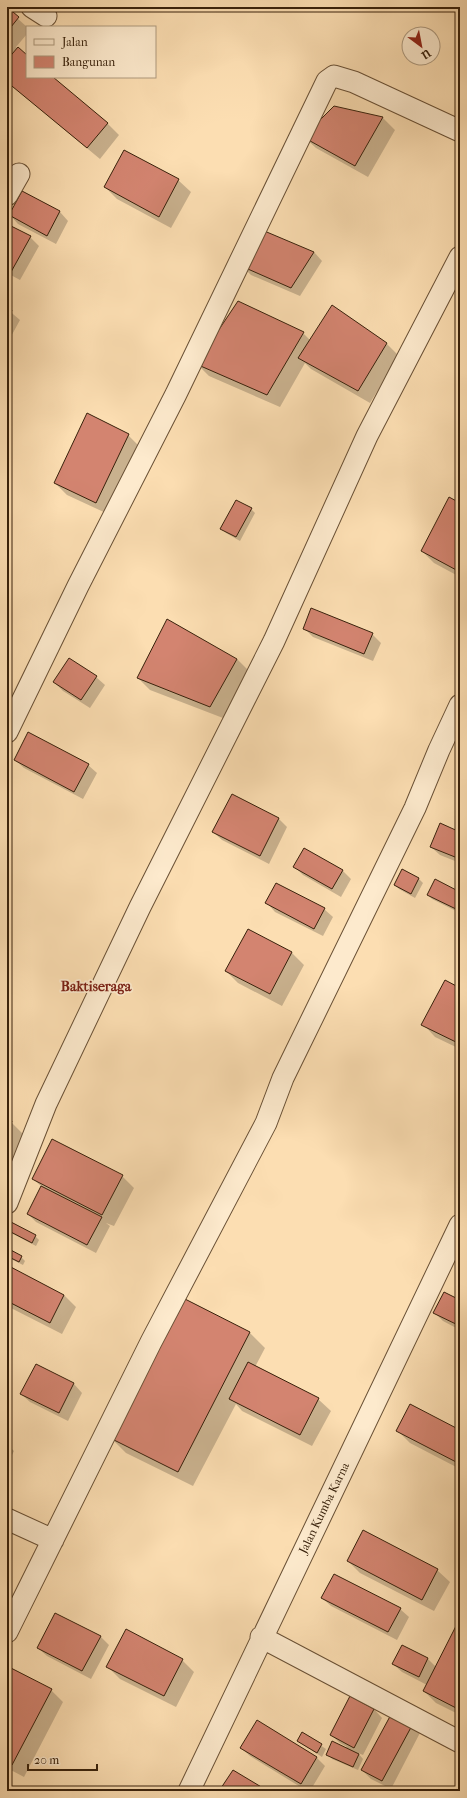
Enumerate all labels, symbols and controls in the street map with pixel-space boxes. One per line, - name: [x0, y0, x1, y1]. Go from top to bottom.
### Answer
- legend: [26, 26, 156, 78]
- north arrow: [401, 26, 441, 66]
- text: Jalan: [61, 35, 88, 49]
- text: U: [419, 46, 434, 62]
- text: Bangunan: [62, 55, 115, 69]
- district label: Baktiseraga: [61, 978, 132, 995]
- street label: Jalan Kumba Karna: [295, 1460, 352, 1557]
- scale bar: [28, 1746, 97, 1772]
- text: 20 m: [34, 1753, 59, 1767]

